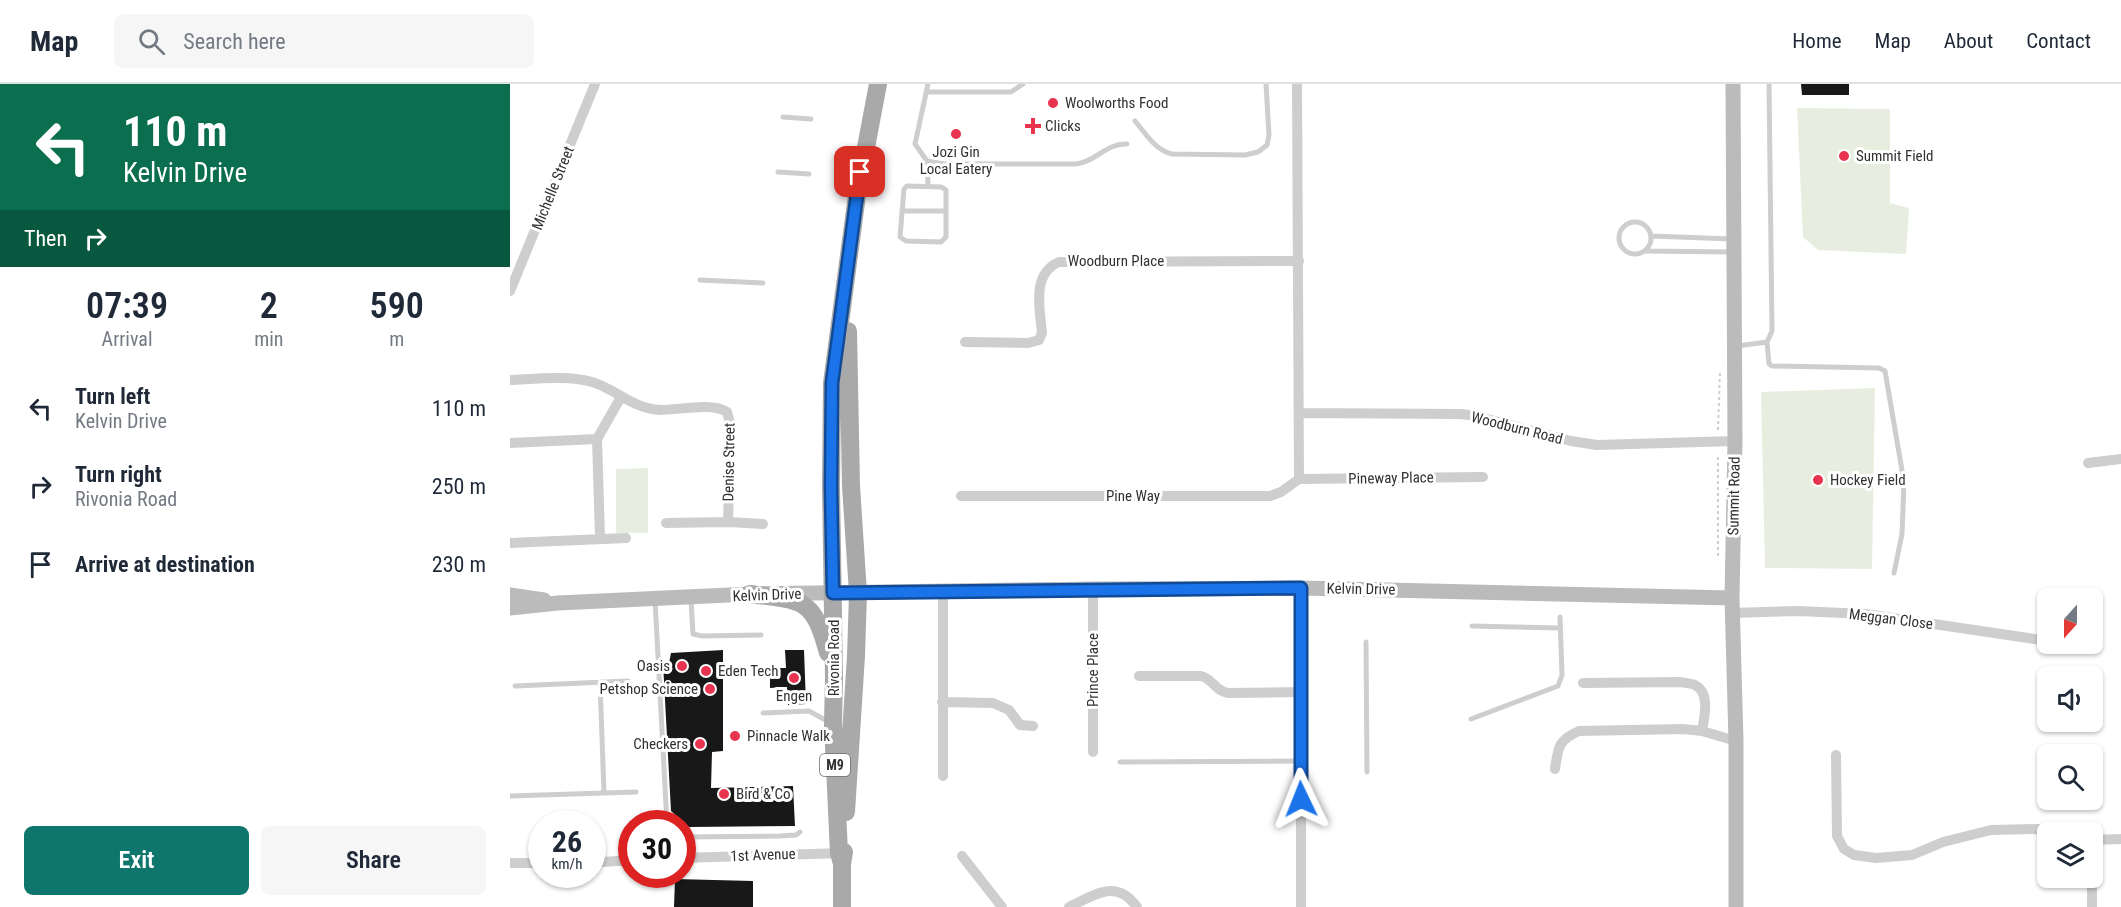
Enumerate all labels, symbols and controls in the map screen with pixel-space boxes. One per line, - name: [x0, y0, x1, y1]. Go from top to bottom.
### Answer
- search box: [114, 14, 534, 68]
- text: Map: [30, 25, 78, 58]
- icon: search: [135, 25, 168, 58]
- text: Search here: [183, 29, 286, 54]
- text: Home: [1792, 29, 1842, 53]
- text: Map: [1875, 29, 1911, 53]
- text: About: [1944, 29, 1993, 53]
- text: Contact: [2026, 29, 2091, 53]
- place label: Woolworths Food: [1065, 94, 1168, 112]
- marker: Woolworths Food: [1046, 96, 1060, 110]
- text: 110 m: [123, 107, 228, 156]
- icon: left: [24, 108, 102, 186]
- place label: Clicks: [1045, 117, 1081, 135]
- marker: Clicks: [1026, 119, 1040, 133]
- marker: Jozi Gin Local Eatery: [949, 127, 963, 141]
- place label: Jozi Gin Local Eatery: [920, 143, 992, 178]
- street label: Michelle Street: [528, 144, 578, 232]
- pin: [834, 146, 885, 197]
- place label: Summit Field: [1856, 147, 1934, 165]
- marker: Summit Field: [1837, 149, 1851, 163]
- icon: arrive: [843, 155, 876, 188]
- text: Kelvin Drive: [123, 157, 247, 189]
- icon: right: [79, 222, 112, 255]
- text: Then: [24, 226, 67, 251]
- street label: Woodburn Place: [1068, 252, 1164, 270]
- text: 07:39: [86, 285, 168, 327]
- text: 2: [260, 285, 278, 327]
- text: 590: [370, 285, 424, 327]
- text: Arrival: [102, 327, 153, 351]
- text: min: [254, 327, 283, 351]
- text: m: [389, 327, 404, 351]
- text: Turn left: [75, 384, 150, 409]
- icon: left: [24, 392, 57, 425]
- text: 110 m: [432, 396, 486, 421]
- street label: Woodburn Road: [1469, 408, 1565, 448]
- text: Kelvin Drive: [75, 409, 167, 433]
- street label: Denise Street: [719, 422, 739, 502]
- street label: Summit Road: [1724, 456, 1744, 536]
- text: Turn right: [75, 462, 162, 487]
- street label: Pineway Place: [1348, 468, 1434, 488]
- icon: right: [24, 470, 57, 503]
- place label: Hockey Field: [1830, 471, 1906, 489]
- marker: Hockey Field: [1811, 473, 1825, 487]
- text: 250 m: [432, 474, 486, 499]
- text: Rivonia Road: [75, 487, 177, 511]
- street label: Pine Way: [1106, 487, 1160, 505]
- icon: arrive: [24, 548, 57, 581]
- text: Arrive at destination: [75, 552, 255, 577]
- text: 230 m: [432, 552, 486, 577]
- street label: Kelvin Drive: [1326, 579, 1396, 599]
- street label: Kelvin Drive: [732, 585, 802, 605]
- north arrow: [2037, 588, 2103, 654]
- map controls: [2037, 588, 2103, 888]
- street label: Meggan Close: [1848, 605, 1934, 633]
- street label: Rivonia Road: [825, 620, 843, 696]
- street label: Prince Place: [1084, 633, 1102, 707]
- place label: Oasis: [637, 657, 670, 675]
- marker: Oasis: [675, 659, 689, 673]
- place label: Eden Tech: [718, 662, 779, 680]
- marker: Eden Tech: [699, 664, 713, 678]
- button: sound: [2037, 666, 2103, 732]
- marker: Engen: [787, 671, 801, 685]
- place label: Petshop Science: [599, 680, 698, 698]
- marker: Petshop Science: [703, 682, 717, 696]
- place label: Engen: [776, 687, 812, 705]
- place label: Pinnacle Walk: [747, 727, 830, 745]
- marker: Pinnacle Walk: [728, 729, 742, 743]
- place label: Checkers: [633, 735, 688, 753]
- marker: Checkers: [693, 737, 707, 751]
- button: search: [2037, 744, 2103, 810]
- road number: M9: [820, 754, 850, 776]
- position arrow: [1269, 767, 1333, 831]
- place label: Bird & Co: [736, 785, 791, 803]
- marker: Bird & Co: [717, 787, 731, 801]
- speed limit sign: 30: [618, 810, 696, 888]
- button: layers: [2037, 822, 2103, 888]
- text: 26: [552, 824, 582, 859]
- button: Exit: [24, 826, 249, 895]
- button: Share: [261, 826, 486, 895]
- street label: 1st Avenue: [730, 845, 796, 865]
- text: km/h: [552, 855, 582, 873]

